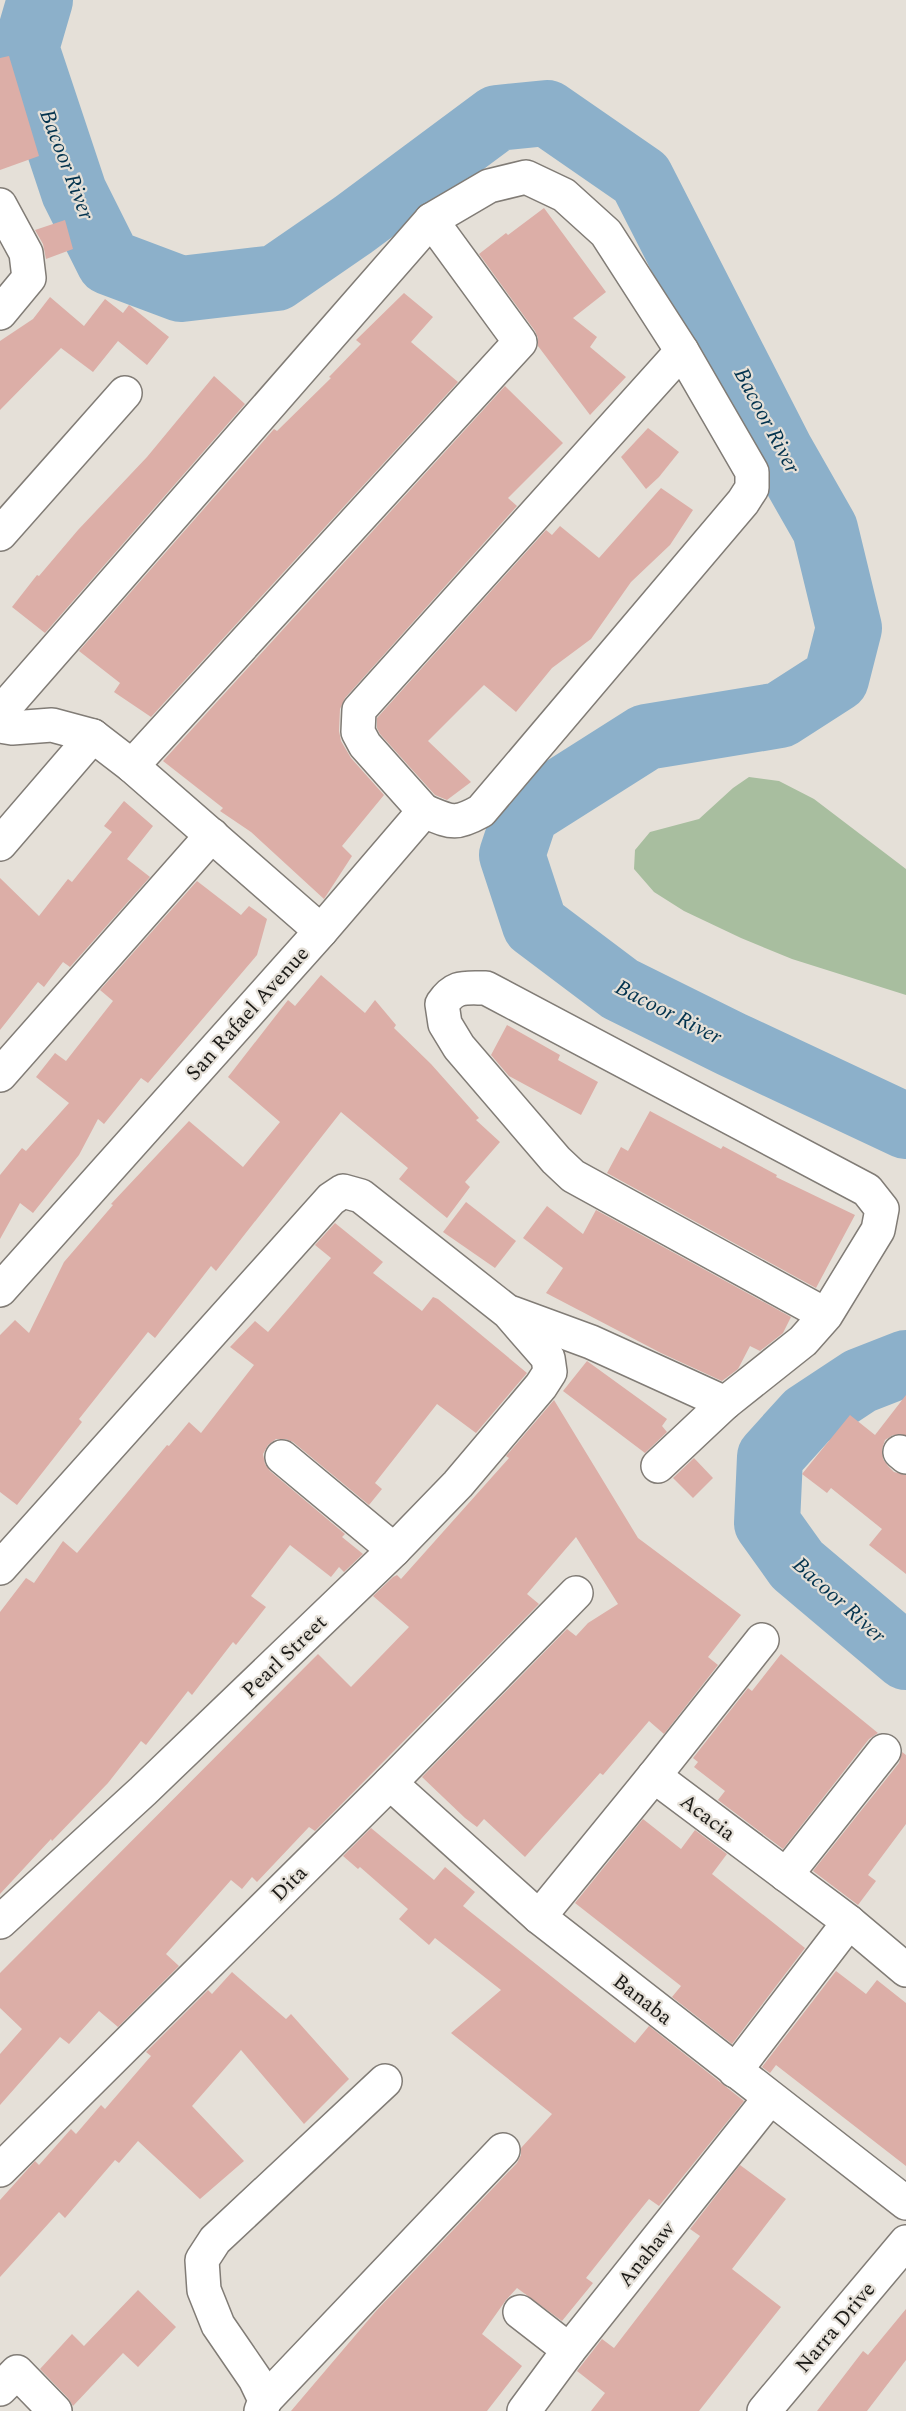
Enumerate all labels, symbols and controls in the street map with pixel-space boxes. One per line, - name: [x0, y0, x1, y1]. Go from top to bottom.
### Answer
- water label: Bacoor River: [30, 105, 103, 225]
- water label: Bacoor River: [725, 362, 809, 480]
- street label: San Rafael Avenue: [178, 939, 317, 1088]
- water label: Bacoor River: [609, 971, 728, 1054]
- water label: Bacoor River: [785, 1549, 893, 1651]
- street label: Pearl Street: [235, 1608, 335, 1706]
- street label: Acacia: [673, 1786, 743, 1850]
- street label: Dita: [264, 1858, 316, 1909]
- street label: Banaba: [606, 1966, 680, 2034]
- street label: Anahaw: [610, 2214, 684, 2294]
- street label: Narra Drive: [788, 2275, 884, 2380]

